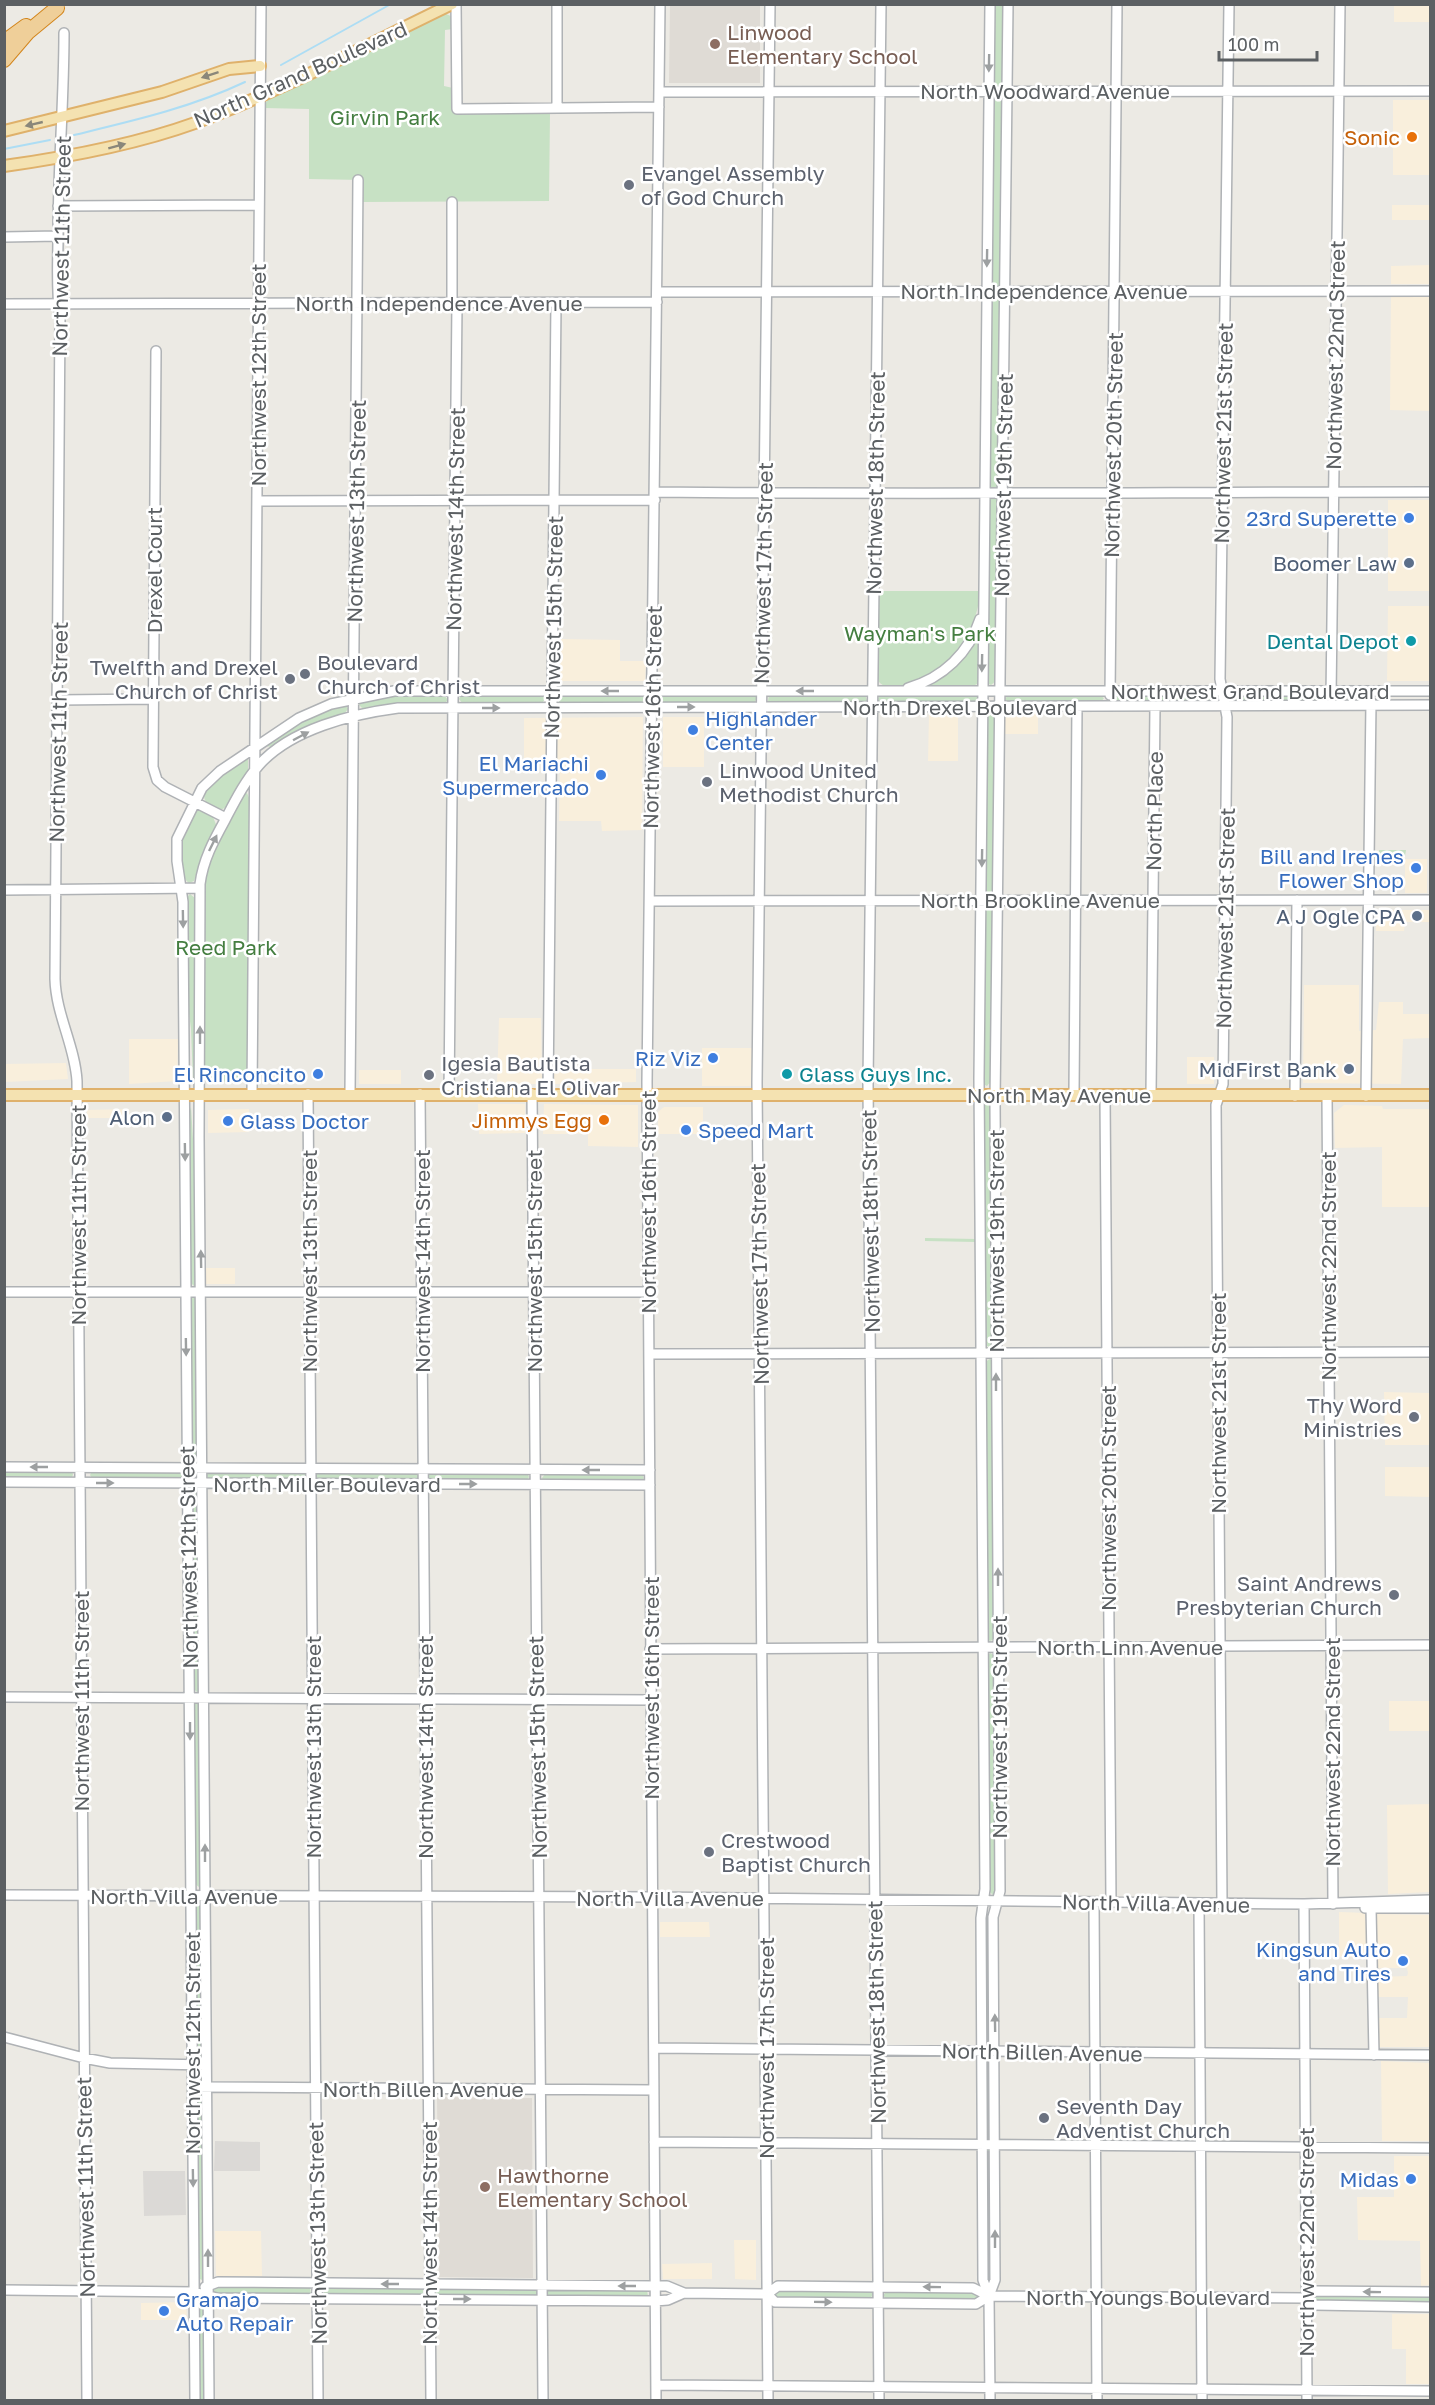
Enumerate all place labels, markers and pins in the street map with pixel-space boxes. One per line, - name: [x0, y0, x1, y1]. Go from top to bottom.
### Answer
- place label: Linwood Elementary School: [727, 19, 918, 69]
- marker: Linwood Elementary School: [708, 37, 722, 51]
- place label: Sonic: [1344, 124, 1400, 150]
- marker: Sonic: [1405, 130, 1419, 144]
- place label: Evangel Assembly of God Church: [641, 160, 825, 210]
- marker: Evangel Assembly of God Church: [622, 178, 636, 192]
- place label: 23rd Superette: [1246, 505, 1397, 531]
- marker: 23rd Superette: [1402, 511, 1416, 525]
- place label: Boomer Law: [1273, 550, 1397, 576]
- marker: Boomer Law: [1402, 556, 1416, 570]
- place label: Dental Depot: [1266, 628, 1399, 654]
- marker: Dental Depot: [1404, 634, 1418, 648]
- place label: Boulevard Church of Christ: [317, 649, 480, 699]
- place label: Twelfth and Drexel Church of Christ: [90, 654, 278, 704]
- marker: Boulevard Church of Christ: [298, 667, 312, 681]
- marker: Twelfth and Drexel Church of Christ: [283, 672, 297, 686]
- place label: Highlander Center: [705, 705, 817, 755]
- marker: Highlander Center: [686, 723, 700, 737]
- place label: El Mariachi Supermercado: [442, 750, 589, 800]
- place label: Linwood United Methodist Church: [719, 757, 899, 807]
- marker: El Mariachi Supermercado: [594, 768, 608, 782]
- marker: Linwood United Methodist Church: [700, 775, 714, 789]
- place label: Bill and Irenes Flower Shop: [1260, 843, 1404, 893]
- marker: Bill and Irenes Flower Shop: [1409, 861, 1423, 875]
- place label: A J Ogle CPA: [1276, 903, 1405, 929]
- marker: A J Ogle CPA: [1410, 909, 1424, 923]
- place label: Riz Viz: [635, 1045, 701, 1071]
- place label: Igesia Bautista Cristiana El Olivar: [441, 1050, 620, 1100]
- marker: Riz Viz: [706, 1051, 720, 1065]
- place label: MidFirst Bank: [1199, 1056, 1337, 1082]
- place label: El Rinconcito: [173, 1061, 306, 1087]
- place label: Glass Guys Inc.: [799, 1061, 952, 1087]
- marker: MidFirst Bank: [1342, 1062, 1356, 1076]
- marker: El Rinconcito: [311, 1067, 325, 1081]
- marker: Glass Guys Inc.: [780, 1067, 794, 1081]
- marker: Igesia Bautista Cristiana El Olivar: [422, 1068, 436, 1082]
- place label: Alon: [109, 1104, 155, 1130]
- place label: Jimmys Egg: [471, 1107, 592, 1133]
- place label: Glass Doctor: [240, 1108, 369, 1134]
- marker: Alon: [160, 1110, 174, 1124]
- marker: Jimmys Egg: [597, 1113, 611, 1127]
- marker: Glass Doctor: [221, 1114, 235, 1128]
- place label: Speed Mart: [698, 1117, 814, 1143]
- marker: Speed Mart: [679, 1123, 693, 1137]
- place label: Thy Word Ministries: [1303, 1392, 1402, 1442]
- marker: Thy Word Ministries: [1407, 1410, 1421, 1424]
- place label: Saint Andrews Presbyterian Church: [1175, 1570, 1382, 1620]
- marker: Saint Andrews Presbyterian Church: [1387, 1588, 1401, 1602]
- place label: Crestwood Baptist Church: [721, 1827, 871, 1877]
- marker: Crestwood Baptist Church: [702, 1845, 716, 1859]
- place label: Kingsun Auto and Tires: [1256, 1936, 1391, 1986]
- marker: Kingsun Auto and Tires: [1396, 1954, 1410, 1968]
- place label: Seventh Day Adventist Church: [1056, 2093, 1230, 2143]
- marker: Seventh Day Adventist Church: [1037, 2111, 1051, 2125]
- place label: Hawthorne Elementary School: [497, 2162, 688, 2212]
- place label: Midas: [1339, 2166, 1399, 2192]
- marker: Midas: [1404, 2172, 1418, 2186]
- marker: Hawthorne Elementary School: [478, 2180, 492, 2194]
- place label: Gramajo Auto Repair: [176, 2286, 293, 2336]
- marker: Gramajo Auto Repair: [157, 2304, 171, 2318]

